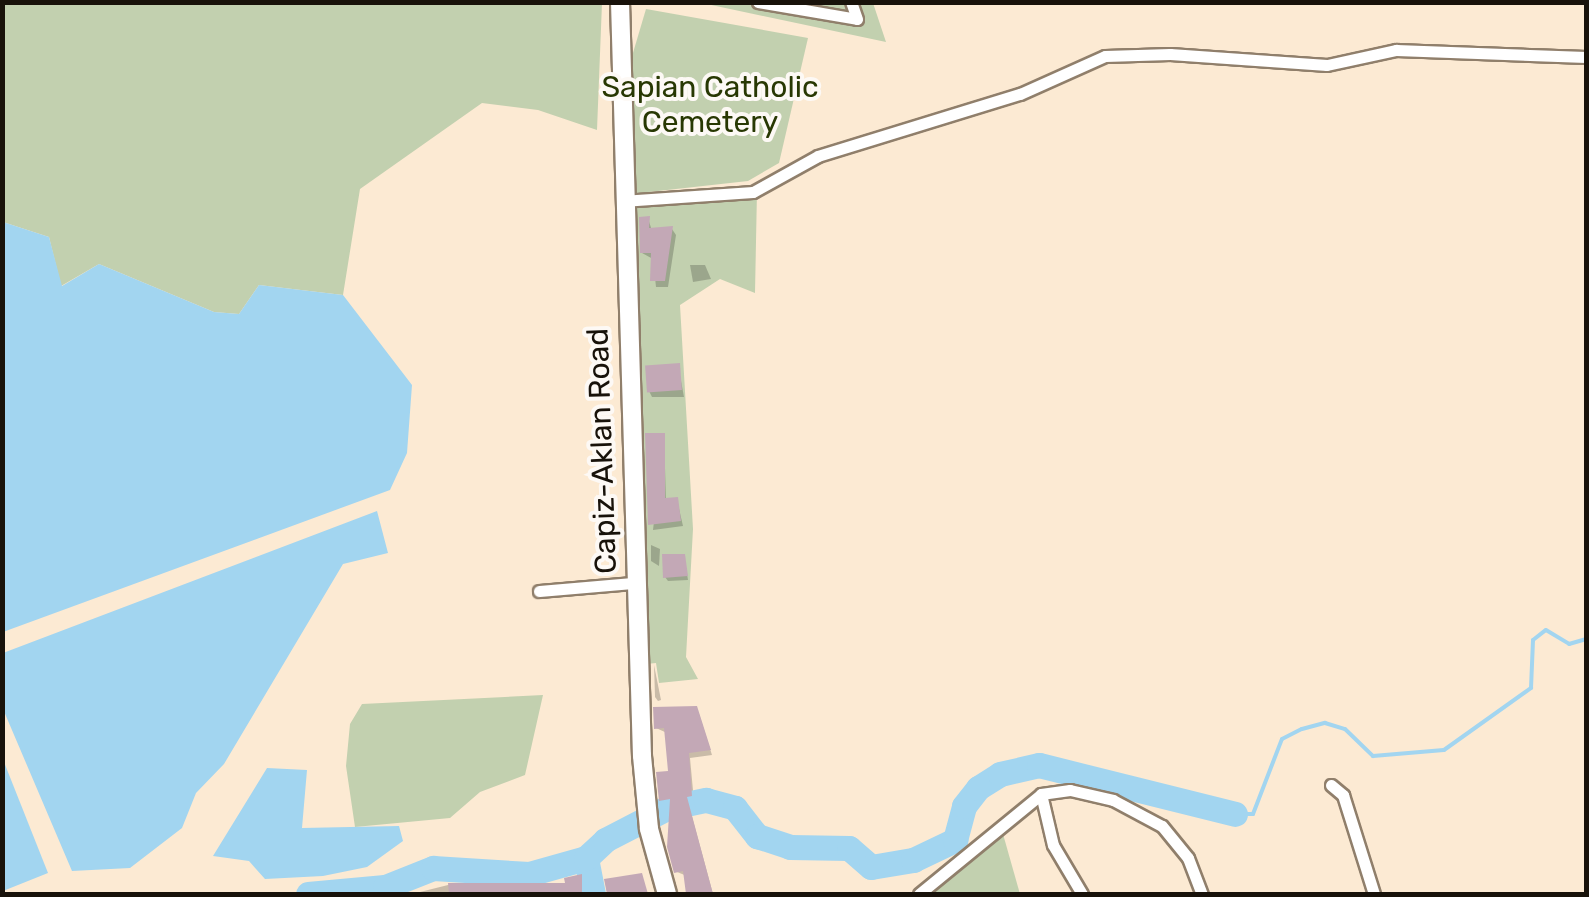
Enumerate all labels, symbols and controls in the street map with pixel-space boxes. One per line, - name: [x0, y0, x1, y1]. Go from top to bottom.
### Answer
- park label: Sapian Catholic Cemetery: [601, 69, 819, 140]
- street label: Capiz-Aklan Road: [580, 327, 624, 575]

